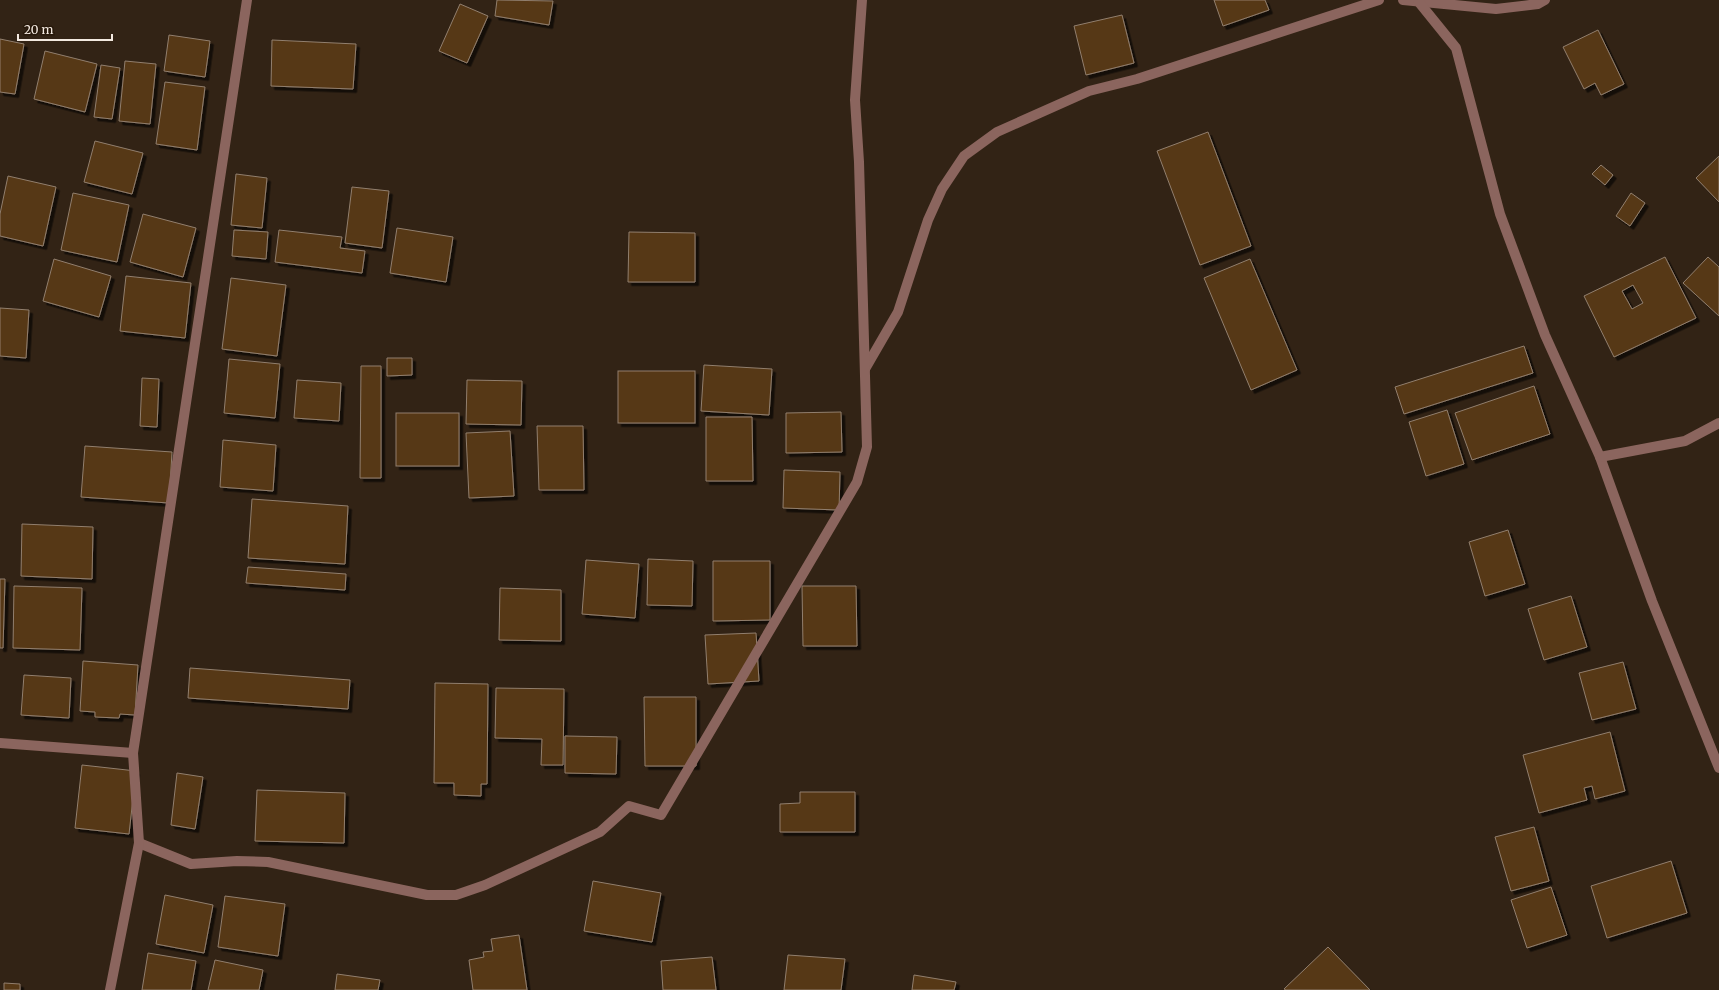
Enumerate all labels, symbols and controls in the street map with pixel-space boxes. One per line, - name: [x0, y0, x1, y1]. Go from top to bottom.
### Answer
- scale bar: [18, 16, 112, 42]
- text: 20 m: [24, 22, 53, 37]

